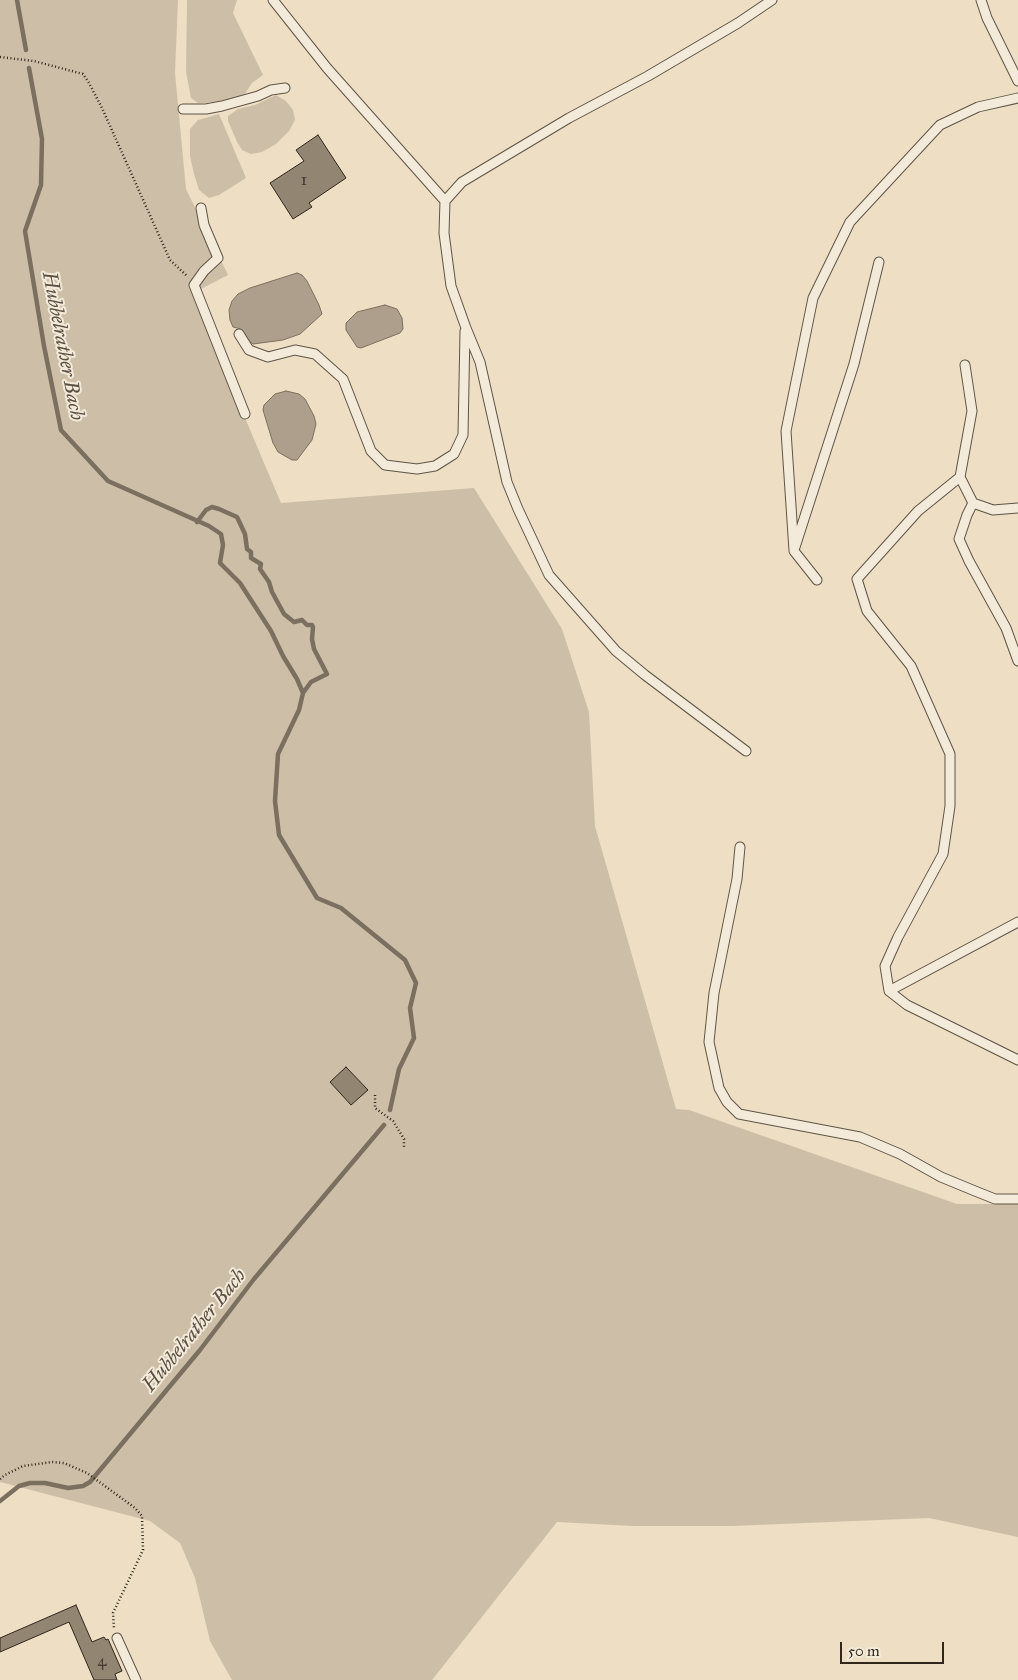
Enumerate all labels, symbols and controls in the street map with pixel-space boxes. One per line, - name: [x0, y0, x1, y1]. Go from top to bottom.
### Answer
- house number: 1: [301, 171, 307, 191]
- water label: Hubbelrather Bach: [36, 270, 88, 422]
- water label: Hubbelrather Bach: [138, 1265, 252, 1397]
- scale bar: [843, 1632, 947, 1664]
- text: 50 m: [848, 1642, 880, 1660]
- house number: 4: [98, 1652, 106, 1672]

